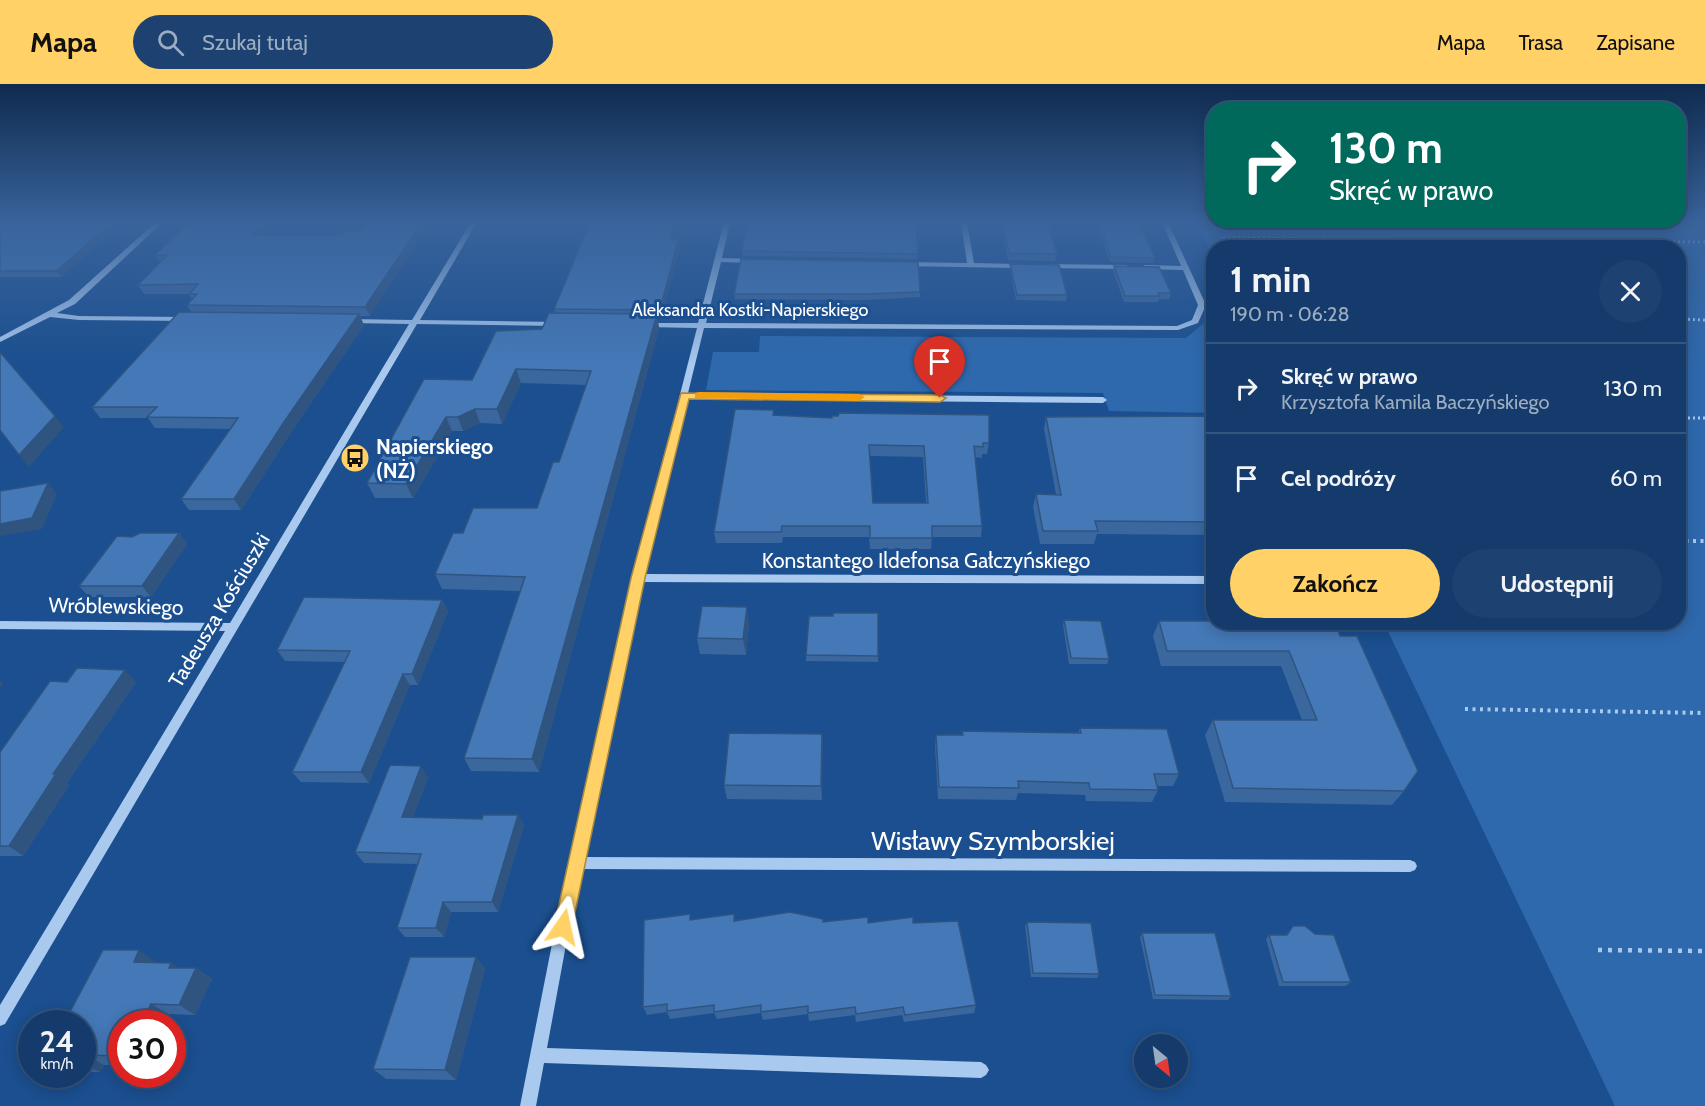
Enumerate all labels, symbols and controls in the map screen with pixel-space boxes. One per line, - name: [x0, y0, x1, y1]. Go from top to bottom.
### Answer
- search box: [133, 15, 553, 69]
- text: Mapa: [30, 25, 97, 59]
- icon: search: [154, 26, 187, 59]
- text: Szukaj tutaj: [202, 29, 308, 56]
- text: Mapa: [1437, 30, 1485, 55]
- text: Trasa: [1518, 30, 1563, 55]
- text: Zapisane: [1596, 30, 1675, 55]
- text: 130 m: [1329, 122, 1443, 174]
- icon: right: [1230, 126, 1308, 204]
- text: Skręć w prawo: [1329, 174, 1493, 207]
- text: 1 min: [1230, 257, 1311, 301]
- button: close: [1599, 260, 1662, 323]
- street label: Aleksandra Kostki-Napierskiego: [632, 299, 868, 321]
- text: 190 m · 06:28: [1230, 302, 1350, 326]
- pin: [914, 336, 965, 398]
- icon: arrive: [923, 345, 956, 378]
- text: Skręć w prawo: [1281, 363, 1418, 390]
- icon: right: [1230, 372, 1263, 405]
- text: 130 m: [1603, 375, 1662, 402]
- text: Krzysztofa Kamila Baczyńskiego: [1281, 390, 1549, 414]
- place label: Napierskiego (NŻ): [376, 434, 493, 483]
- bus stop icon: Napierskiego (NŻ): [339, 442, 371, 474]
- icon: arrive: [1230, 462, 1263, 495]
- text: Cel podróży: [1281, 465, 1396, 492]
- text: 60 m: [1610, 465, 1662, 492]
- street label: Tadeusza Kościuszki: [163, 528, 275, 692]
- street label: Konstantego Ildefonsa Gałczyńskiego: [762, 548, 1090, 573]
- button: Zakończ: [1230, 549, 1440, 618]
- button: Udostępnij: [1452, 549, 1662, 618]
- street label: Wróblewskiego: [48, 592, 184, 620]
- street label: Wisławy Szymborskiej: [871, 825, 1115, 857]
- position arrow: [531, 895, 595, 959]
- speed limit sign: 30: [108, 1010, 186, 1088]
- text: 24: [40, 1023, 74, 1060]
- north arrow: [1134, 1034, 1188, 1088]
- map controls: [1134, 1034, 1188, 1088]
- text: km/h: [41, 1055, 73, 1073]

